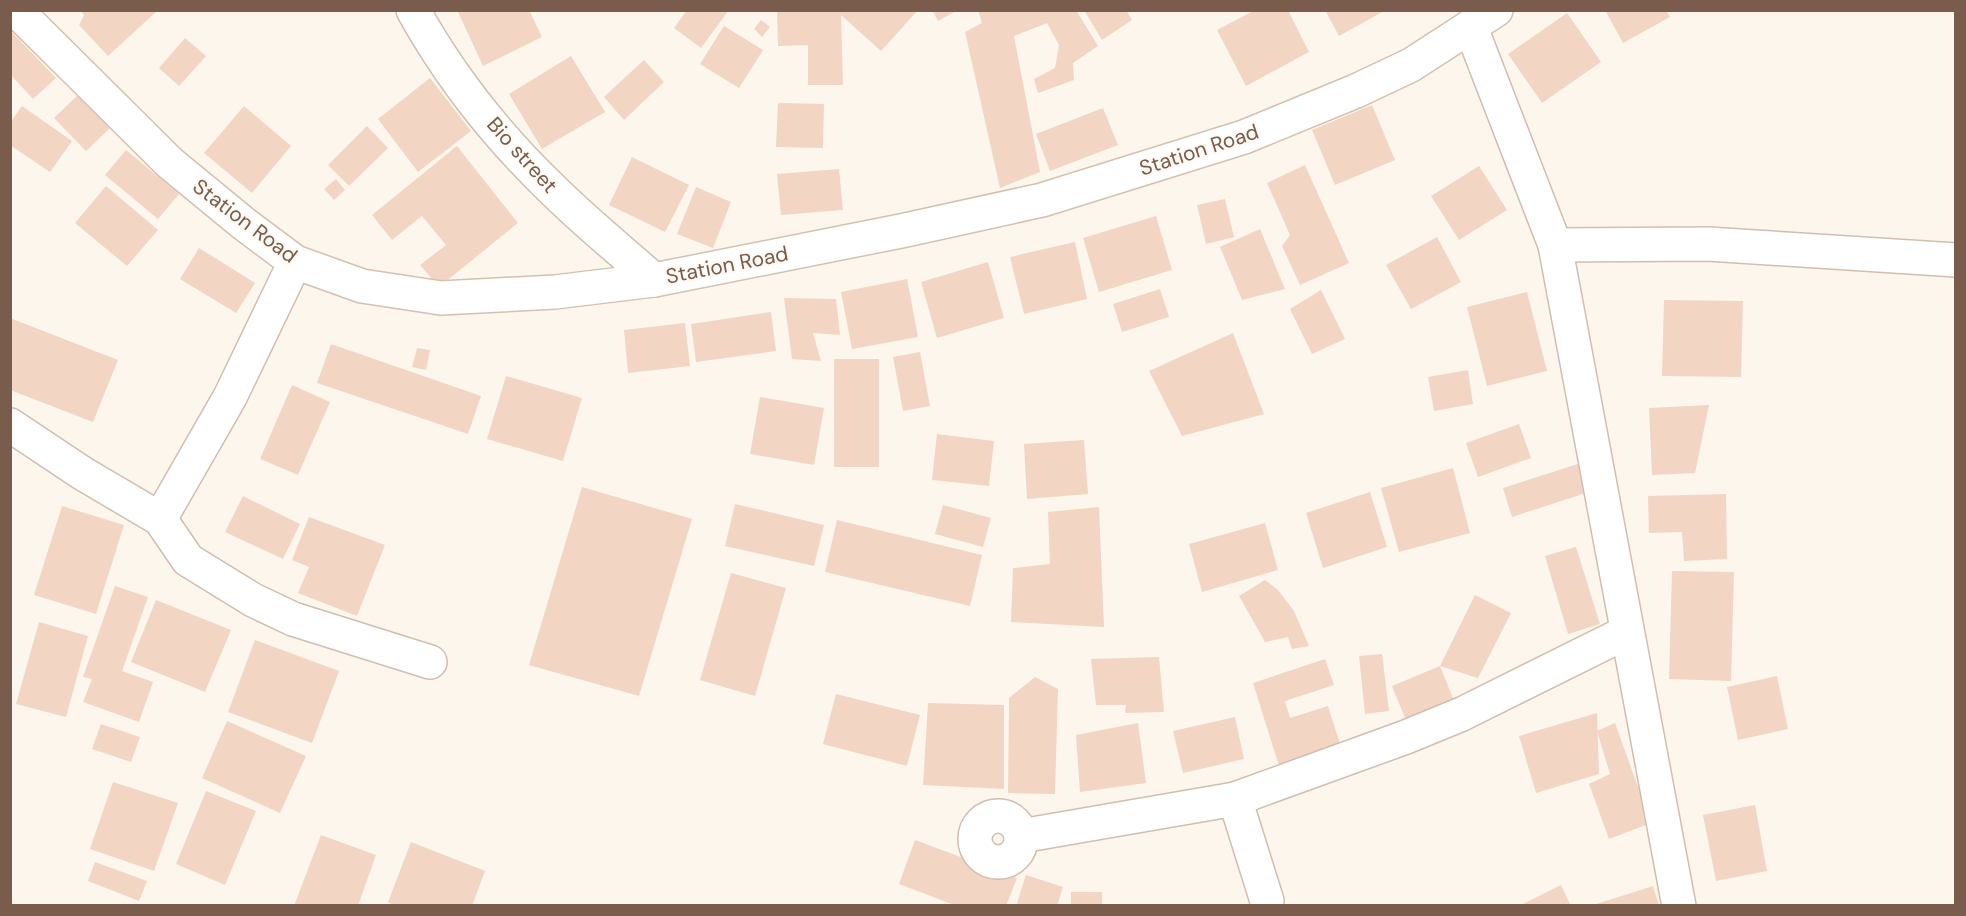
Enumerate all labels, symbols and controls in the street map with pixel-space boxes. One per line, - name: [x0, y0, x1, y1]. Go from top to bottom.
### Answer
- street label: Bio street: [480, 111, 564, 199]
- street label: Station Road: [1136, 118, 1262, 182]
- street label: Station Road: [187, 173, 303, 269]
- street label: Station Road: [664, 239, 790, 291]

